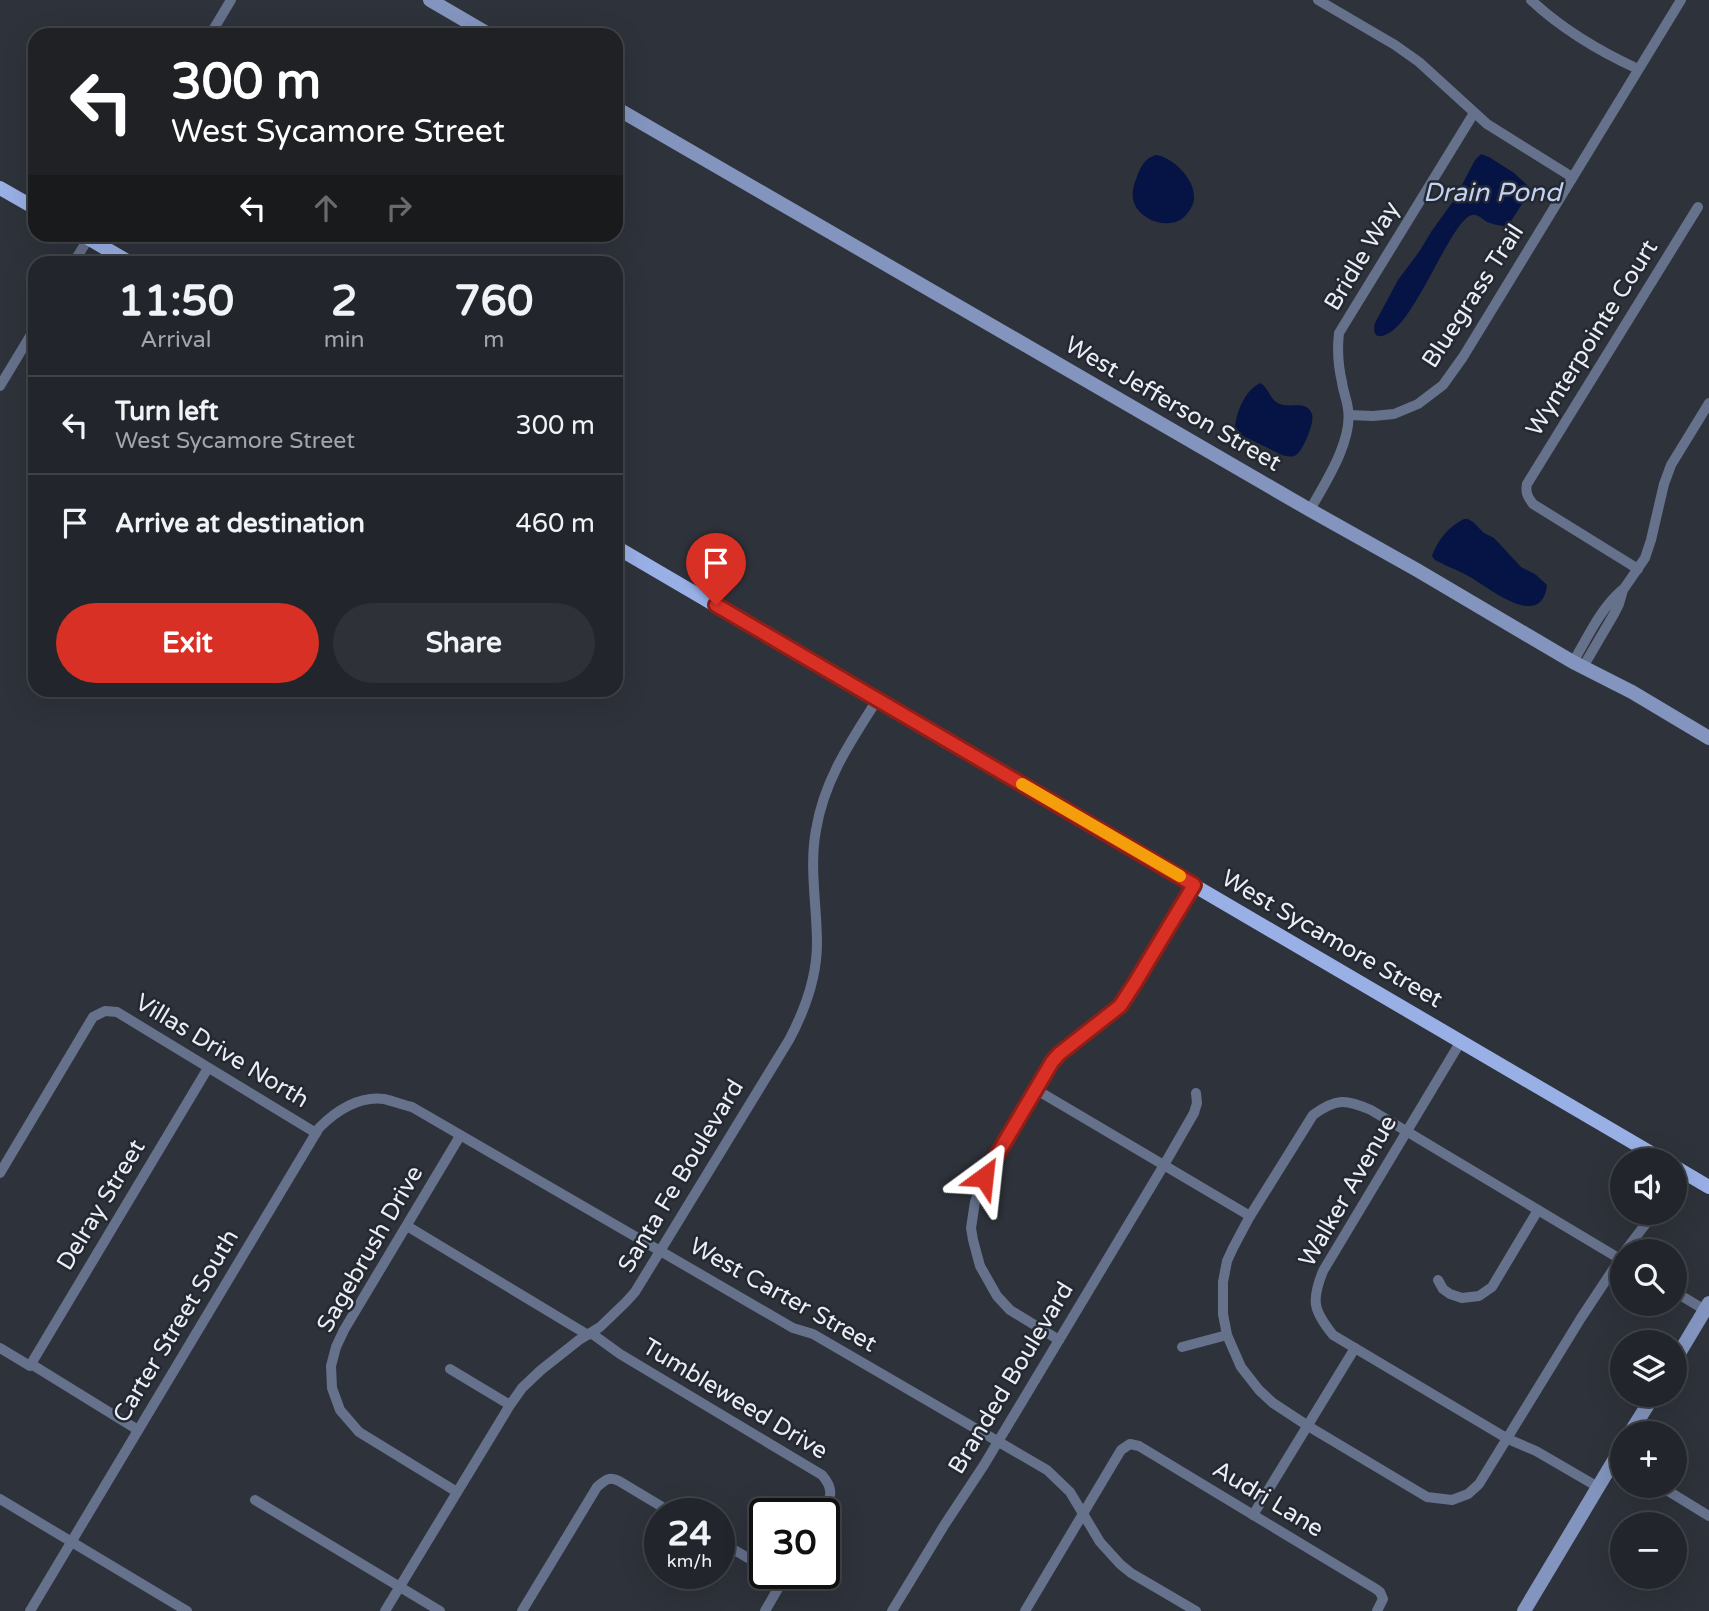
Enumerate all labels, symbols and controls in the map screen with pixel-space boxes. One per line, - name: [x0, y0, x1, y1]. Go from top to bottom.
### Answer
- text: 300 m: [171, 53, 321, 112]
- icon: left: [56, 56, 147, 147]
- text: West Sycamore Street: [171, 113, 505, 151]
- water label: Drain Pond: [1423, 177, 1564, 208]
- icon: left: [234, 189, 272, 227]
- icon: ahead: [307, 189, 345, 227]
- icon: right: [380, 189, 418, 227]
- street label: Bridle Way: [1318, 196, 1406, 316]
- street label: Bluegrass Trail: [1416, 219, 1530, 373]
- street label: Wynterpointe Court: [1520, 235, 1664, 441]
- text: 11:50: [118, 276, 234, 327]
- text: 2: [331, 276, 357, 327]
- text: 760: [454, 276, 533, 327]
- text: Arrival: [140, 326, 211, 354]
- text: min: [324, 326, 365, 354]
- text: m: [483, 326, 504, 354]
- street label: West Jefferson Street: [1060, 330, 1286, 478]
- text: Turn left: [115, 396, 218, 427]
- icon: left: [56, 406, 94, 444]
- text: 300 m: [515, 410, 595, 441]
- text: West Sycamore Street: [115, 427, 355, 455]
- icon: arrive: [56, 504, 94, 542]
- text: Arrive at destination: [115, 508, 365, 539]
- text: 460 m: [515, 508, 595, 539]
- pin: [686, 533, 746, 605]
- icon: arrive: [697, 544, 735, 582]
- button: Exit: [56, 603, 319, 683]
- button: Share: [333, 603, 595, 683]
- street label: West Sycamore Street: [1216, 864, 1448, 1014]
- street label: Villas Drive North: [130, 988, 314, 1114]
- street label: Santa Fe Boulevard: [612, 1074, 750, 1278]
- street label: Walker Avenue: [1293, 1110, 1403, 1272]
- street label: Delray Street: [51, 1134, 151, 1276]
- position arrow: [947, 1140, 1021, 1214]
- map controls: [1610, 1148, 1687, 1589]
- button: sound: [1610, 1148, 1687, 1225]
- street label: Sagebrush Drive: [311, 1161, 429, 1337]
- street label: Carter Street South: [107, 1224, 245, 1428]
- street label: West Carter Street: [684, 1232, 882, 1358]
- button: search: [1610, 1239, 1687, 1316]
- street label: Branded Boulevard: [942, 1277, 1080, 1479]
- button: layers: [1610, 1330, 1687, 1407]
- street label: Tumbleweed Drive: [637, 1332, 833, 1466]
- button: +: [1610, 1421, 1687, 1498]
- street label: Audri Lane: [1207, 1455, 1329, 1543]
- speed limit sign: 30: [749, 1498, 840, 1589]
- button: −: [1610, 1512, 1687, 1589]
- text: 24: [668, 1513, 711, 1555]
- text: km/h: [667, 1550, 712, 1572]

